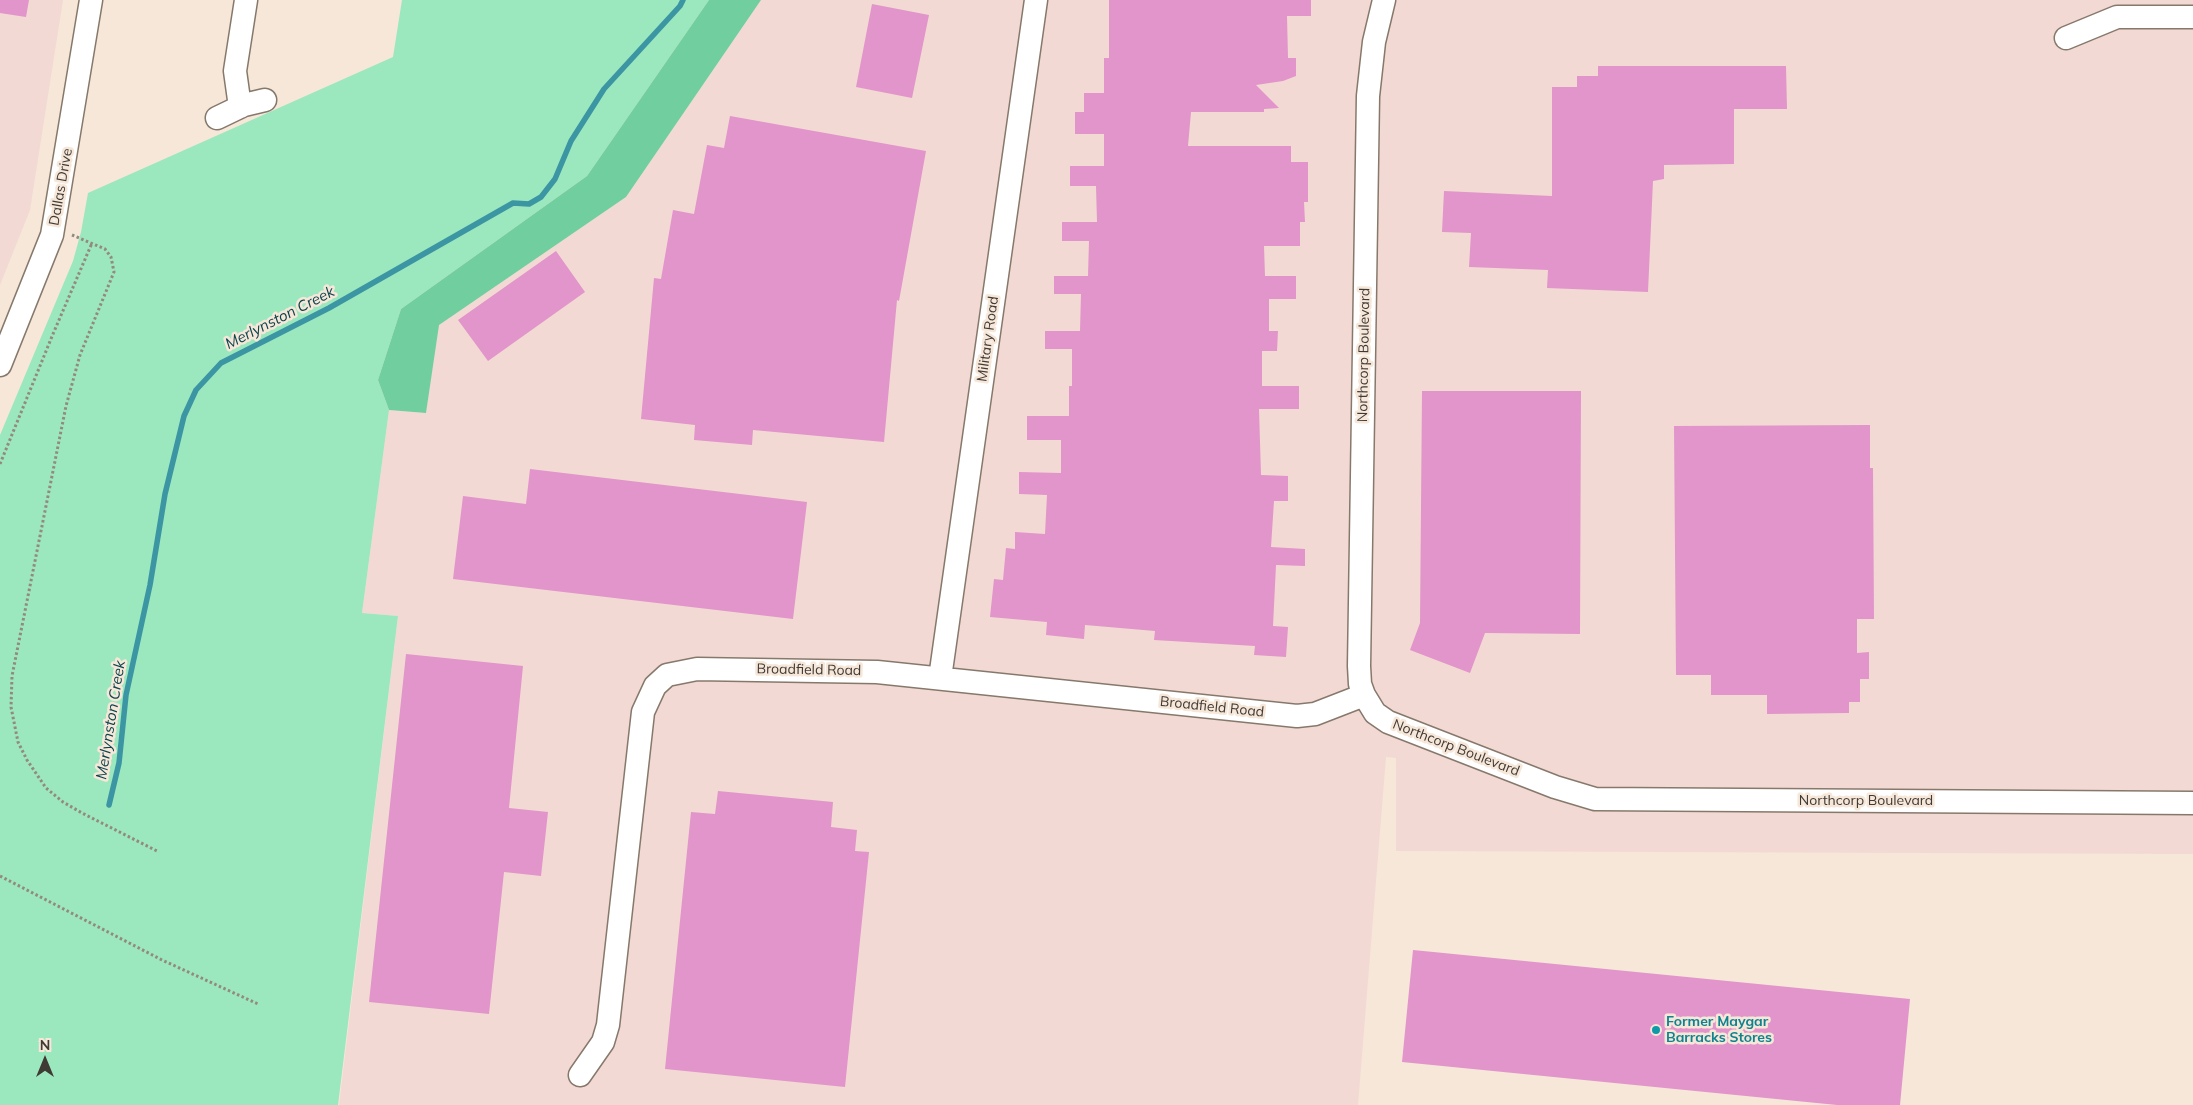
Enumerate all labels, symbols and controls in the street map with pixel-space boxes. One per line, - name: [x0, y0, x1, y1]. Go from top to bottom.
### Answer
- street label: Dallas Drive: [46, 147, 76, 227]
- water label: Merlynston Creek: [222, 283, 338, 353]
- street label: Northcorp Boulevard: [1354, 288, 1374, 422]
- street label: Military Road: [974, 295, 1002, 383]
- water label: Merlynston Creek: [93, 659, 129, 781]
- street label: Broadfield Road: [757, 661, 861, 679]
- street label: Broadfield Road: [1159, 693, 1265, 721]
- street label: Northcorp Boulevard: [1390, 716, 1522, 780]
- street label: Northcorp Boulevard: [1799, 793, 1933, 809]
- place label: Former Maygar Barracks Stores: [1666, 1014, 1772, 1046]
- marker: Former Maygar Barracks Stores: [1650, 1024, 1662, 1036]
- north arrow: [20, 1035, 70, 1085]
- text: N: [40, 1036, 50, 1054]

